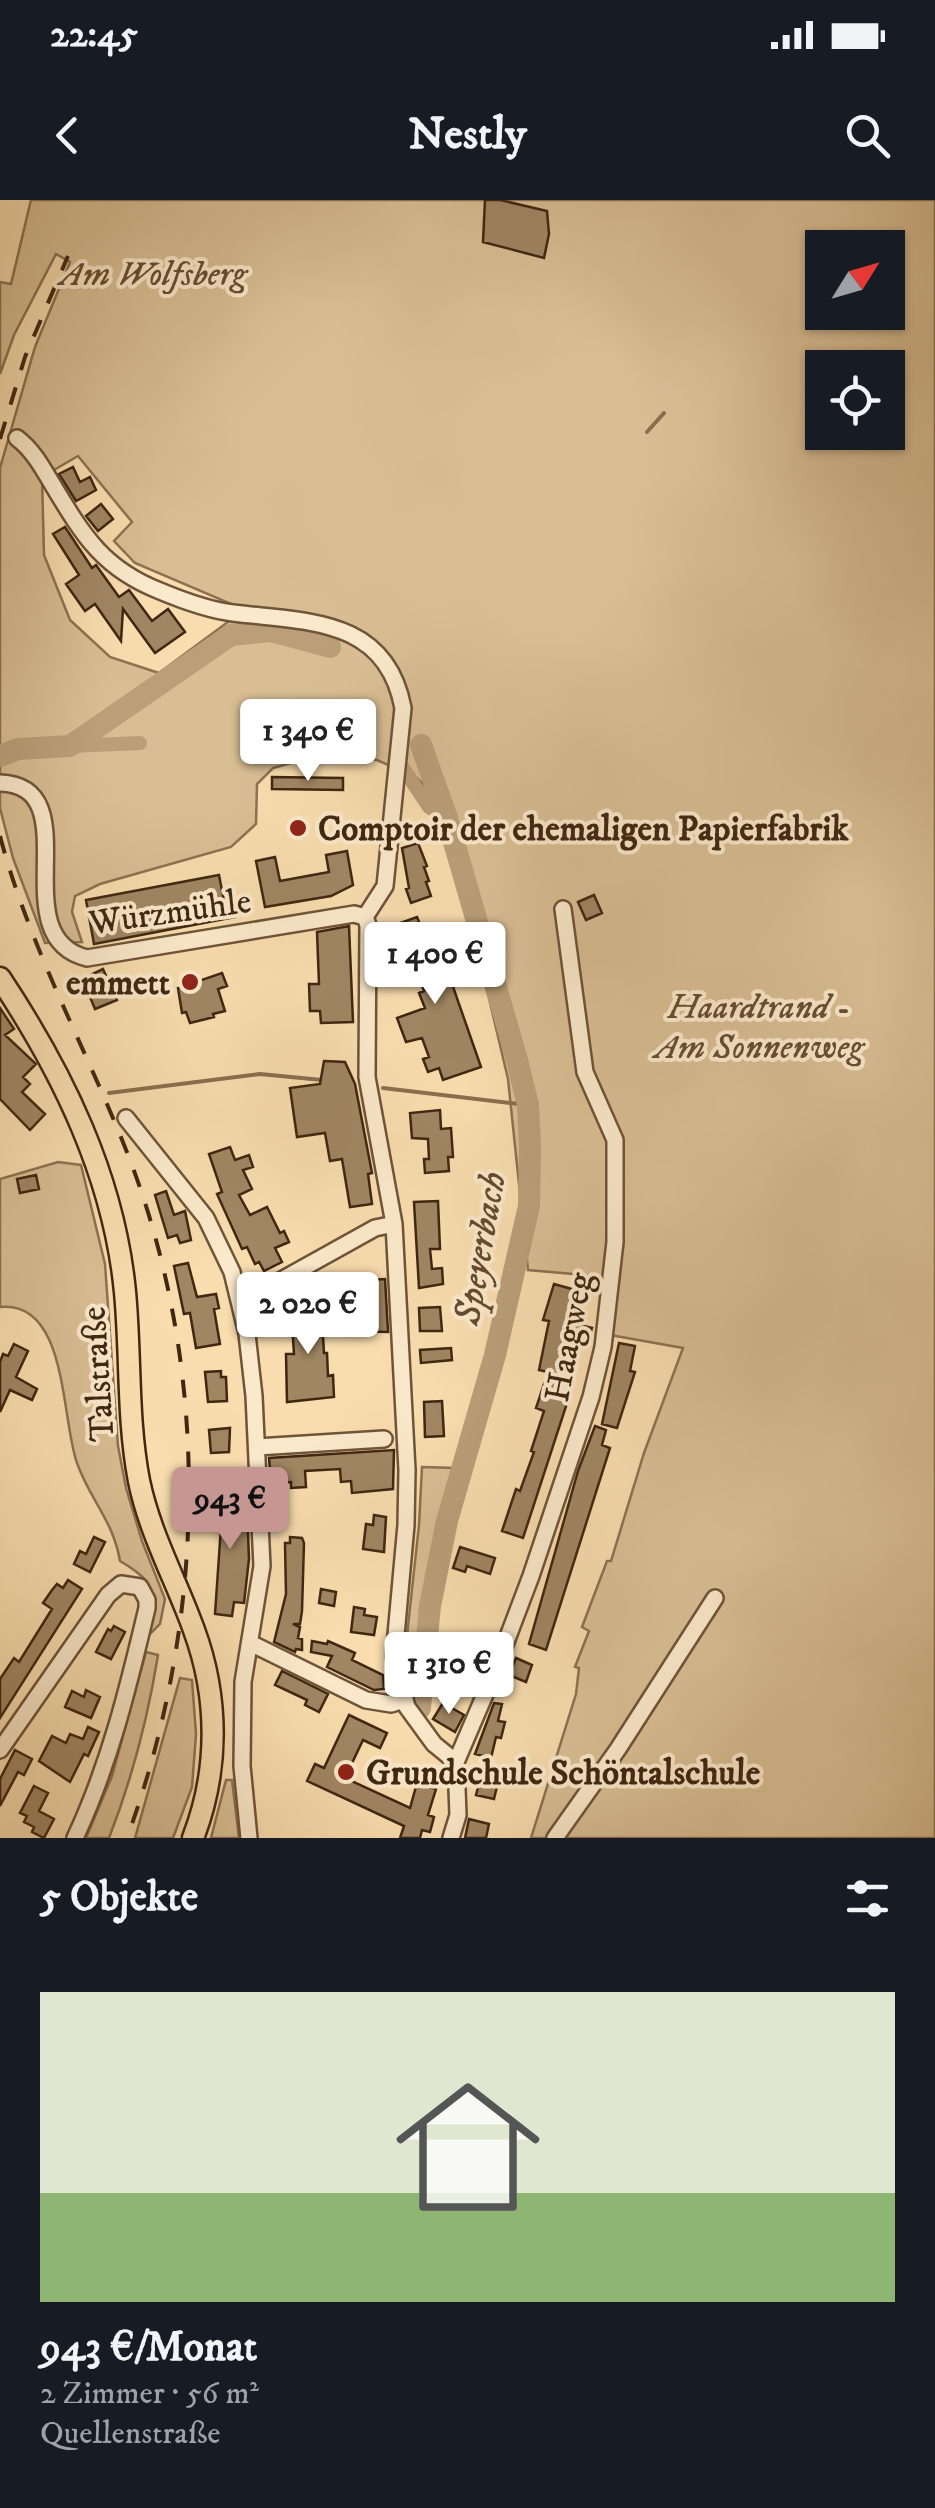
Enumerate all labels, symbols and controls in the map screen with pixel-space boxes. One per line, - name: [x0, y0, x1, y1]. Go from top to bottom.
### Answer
- text: 22:45: [50, 11, 138, 59]
- text: Nestly: [408, 107, 527, 163]
- icon: back: [40, 108, 95, 163]
- icon: search: [840, 108, 895, 163]
- north arrow: [805, 230, 905, 330]
- map controls: [805, 230, 905, 450]
- park label: Am Wolfsberg: [56, 253, 249, 297]
- button: locate: [805, 350, 905, 450]
- pin: 1 340 €: [216, 699, 400, 784]
- text: 1 340 €: [262, 711, 354, 751]
- place label: Comptoir der ehemaligen Papierfabrik: [318, 808, 849, 852]
- marker: Comptoir der ehemaligen Papierfabrik: [287, 817, 309, 839]
- street label: Würzmühle: [85, 880, 254, 946]
- pin: 1 400 €: [343, 922, 527, 1007]
- text: 1 400 €: [386, 934, 484, 974]
- place label: emmett: [66, 962, 171, 1006]
- marker: emmett: [179, 971, 201, 993]
- park label: Haardtrand - Am Sonnenweg: [651, 986, 866, 1070]
- water label: Speyerbach: [444, 1168, 518, 1330]
- street label: Haagweg: [536, 1268, 604, 1406]
- pin: 2 020 €: [216, 1272, 400, 1357]
- text: 2 020 €: [259, 1284, 357, 1324]
- street label: Talstraße: [72, 1305, 126, 1443]
- pin: 943 €: [160, 1467, 300, 1552]
- text: 943 €: [194, 1479, 266, 1519]
- pin: 1 310 €: [357, 1632, 541, 1717]
- text: 1 310 €: [406, 1644, 492, 1684]
- place label: Grundschule Schöntalschule: [366, 1752, 761, 1796]
- marker: Grundschule Schöntalschule: [335, 1761, 357, 1783]
- icon: filters: [840, 1871, 895, 1926]
- text: 5 Objekte: [40, 1872, 198, 1924]
- icon: home: [378, 2057, 558, 2237]
- text: 943 €/Monat: [40, 2322, 257, 2374]
- text: 2 Zimmer · 56 m²: [40, 2374, 259, 2414]
- text: Quellenstraße: [40, 2414, 221, 2454]

